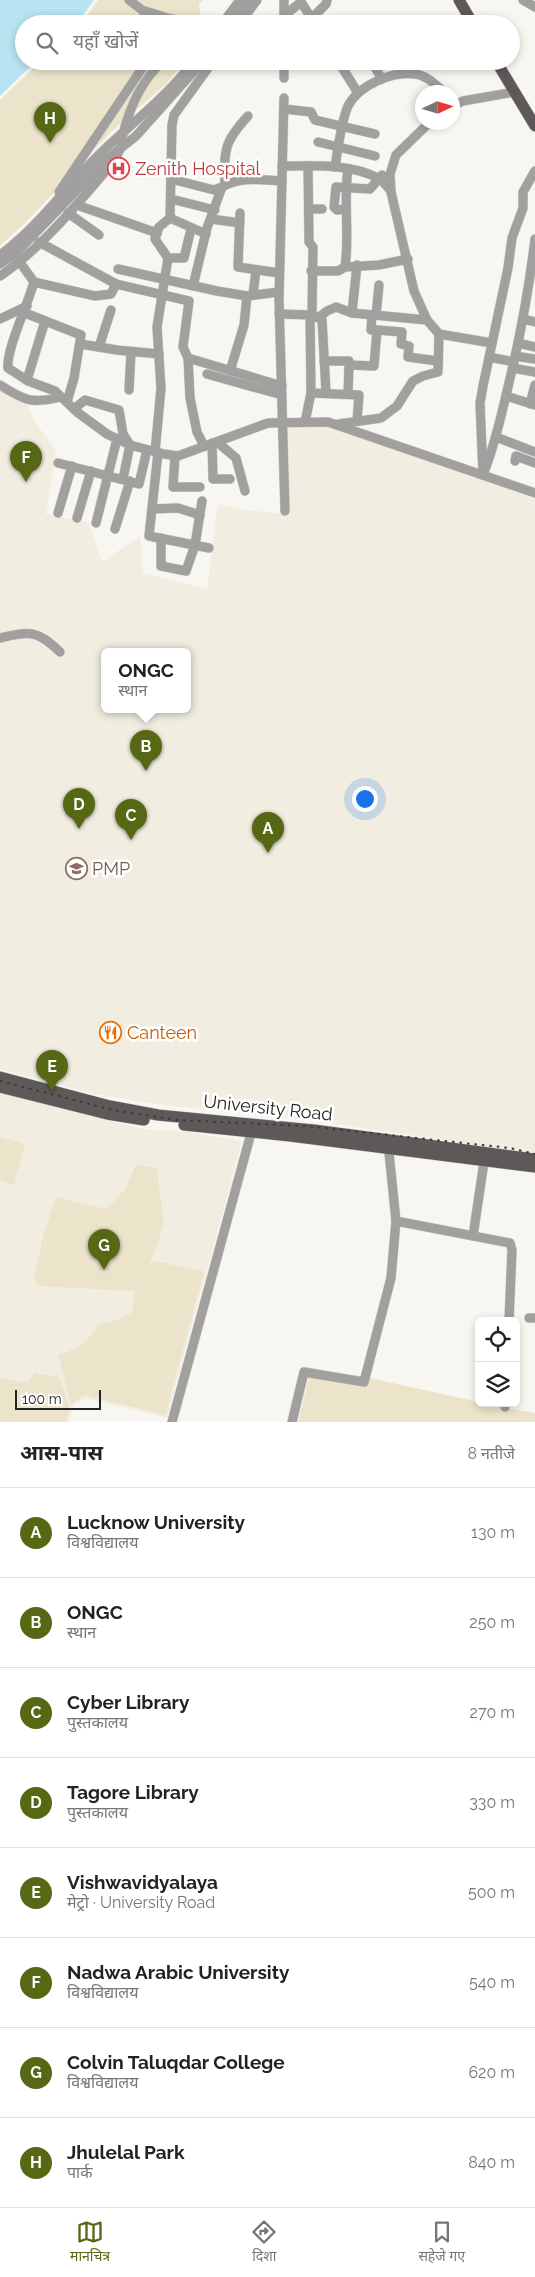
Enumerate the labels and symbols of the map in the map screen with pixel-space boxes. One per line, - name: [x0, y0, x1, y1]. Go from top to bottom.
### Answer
- north arrow: [415, 85, 460, 130]
- pin: H: [34, 102, 66, 143]
- hospital icon: Zenith Hospital: [107, 157, 131, 181]
- place label: Zenith Hospital: [135, 158, 261, 179]
- pin: F: [10, 441, 42, 482]
- pin: B: [130, 730, 162, 771]
- your location: [352, 786, 378, 812]
- pin: D: [63, 788, 95, 829]
- pin: C: [115, 799, 147, 840]
- pin: A: [252, 812, 284, 853]
- school or university icon: PMP: [64, 857, 88, 881]
- place label: PMP: [92, 858, 130, 879]
- restaurant icon: Canteen: [99, 1021, 123, 1045]
- place label: Canteen: [127, 1022, 197, 1043]
- pin: E: [36, 1050, 68, 1091]
- street label: University Road: [202, 1090, 334, 1125]
- pin: G: [88, 1229, 120, 1270]
- scale bar: [15, 1387, 101, 1410]

